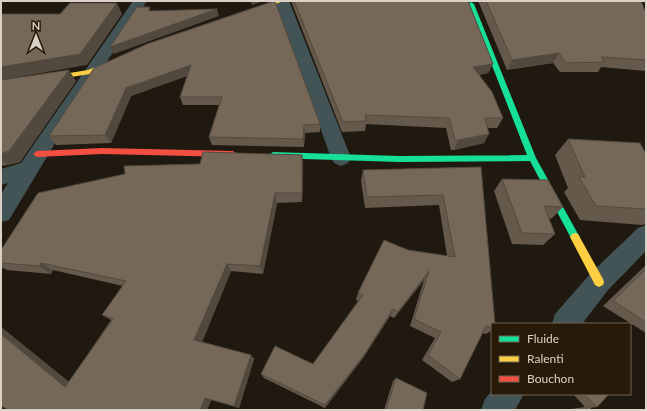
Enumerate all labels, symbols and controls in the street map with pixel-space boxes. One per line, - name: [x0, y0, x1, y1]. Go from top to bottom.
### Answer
- north arrow: [16, 16, 56, 56]
- text: N: [32, 19, 40, 32]
- legend: [491, 323, 631, 395]
- text: Fluide: [527, 331, 559, 346]
- text: Ralenti: [527, 351, 564, 366]
- text: Bouchon: [527, 371, 574, 386]

